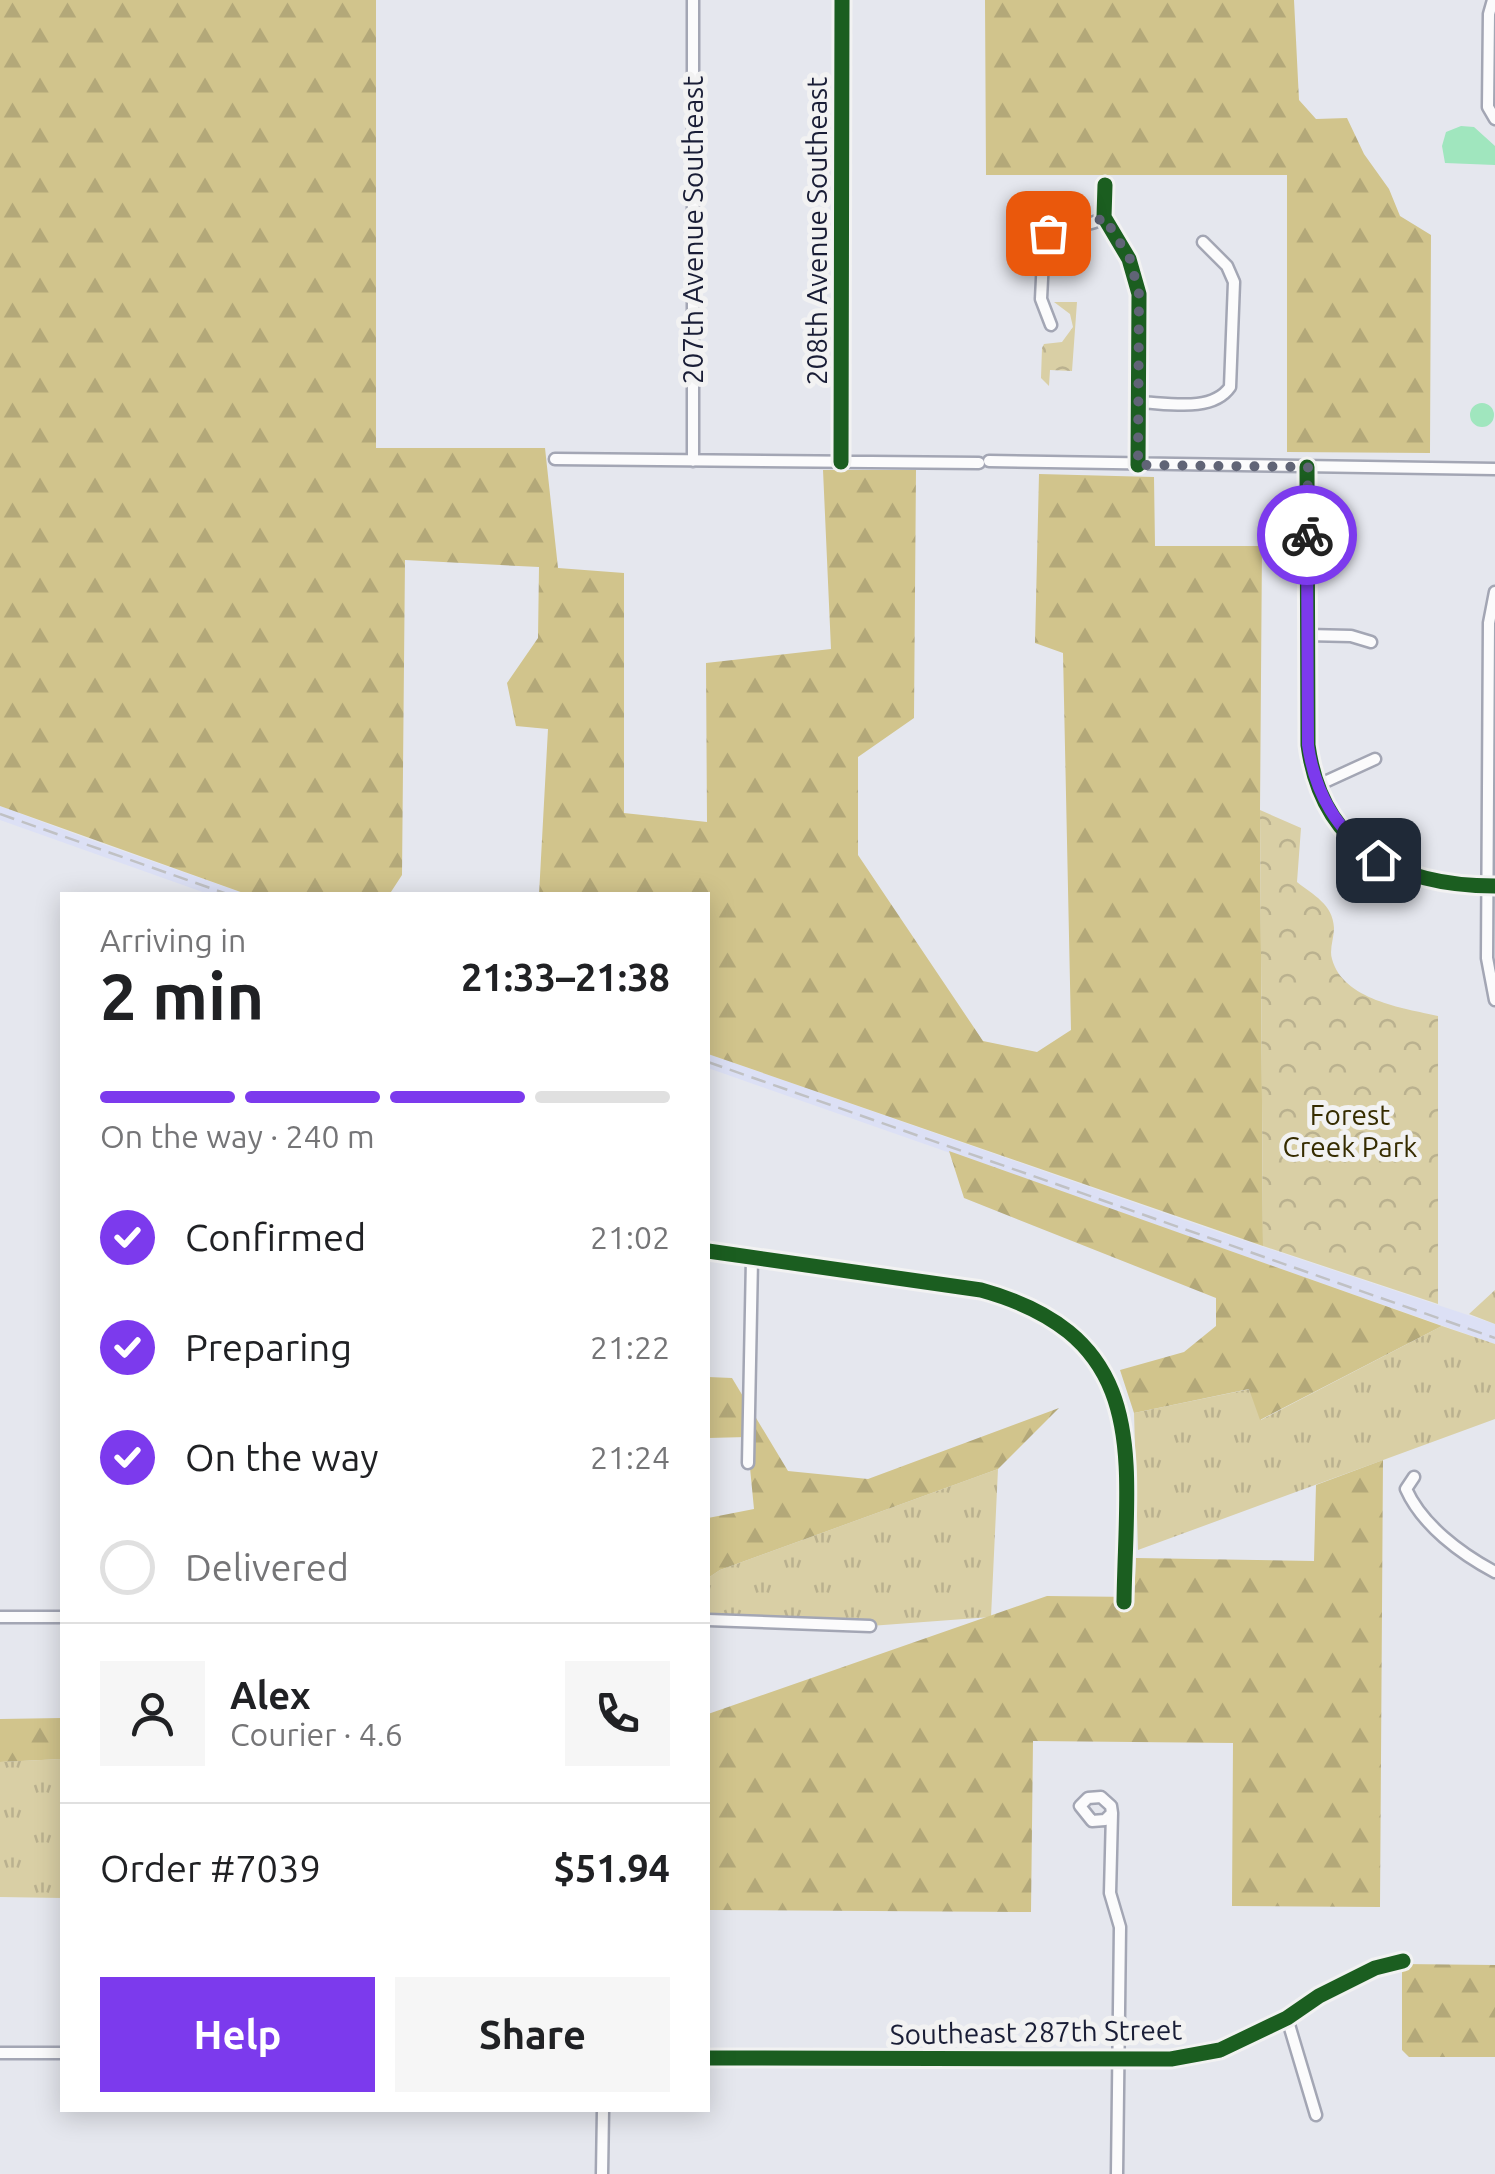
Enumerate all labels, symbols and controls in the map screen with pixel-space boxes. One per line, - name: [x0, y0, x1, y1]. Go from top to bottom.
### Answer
- street label: 207th Avenue Southeast: [677, 76, 708, 384]
- street label: 208th Avenue Southeast: [801, 77, 832, 385]
- pin: [1006, 191, 1091, 276]
- icon: bag: [1021, 206, 1076, 261]
- courier: [1257, 485, 1357, 585]
- icon: bike: [1280, 508, 1335, 563]
- pin: [1336, 818, 1421, 903]
- icon: home: [1351, 833, 1406, 888]
- text: Arriving in: [100, 922, 246, 958]
- text: 21:33–21:38: [461, 956, 670, 998]
- text: 2 min: [100, 959, 264, 1032]
- park label: Forest Creek Park: [1283, 1099, 1417, 1162]
- text: On the way · 240 m: [100, 1118, 375, 1154]
- icon: check: [100, 1210, 155, 1265]
- text: Confirmed: [185, 1216, 366, 1258]
- text: 21:02: [590, 1219, 670, 1255]
- icon: check: [100, 1320, 155, 1375]
- text: Preparing: [185, 1326, 352, 1368]
- text: 21:22: [590, 1329, 670, 1365]
- icon: check: [100, 1430, 155, 1485]
- text: On the way: [185, 1436, 378, 1478]
- text: 21:24: [590, 1439, 670, 1475]
- text: Delivered: [185, 1546, 349, 1588]
- button: person: [100, 1661, 205, 1766]
- button: phone: [565, 1661, 670, 1766]
- text: Alex: [230, 1674, 311, 1716]
- text: Courier · 4.6: [230, 1716, 403, 1752]
- text: Order #7039: [100, 1847, 321, 1889]
- text: $51.94: [553, 1847, 670, 1889]
- button: Help: [100, 1977, 375, 2092]
- button: Share: [395, 1977, 670, 2092]
- street label: Southeast 287th Street: [890, 2013, 1182, 2050]

